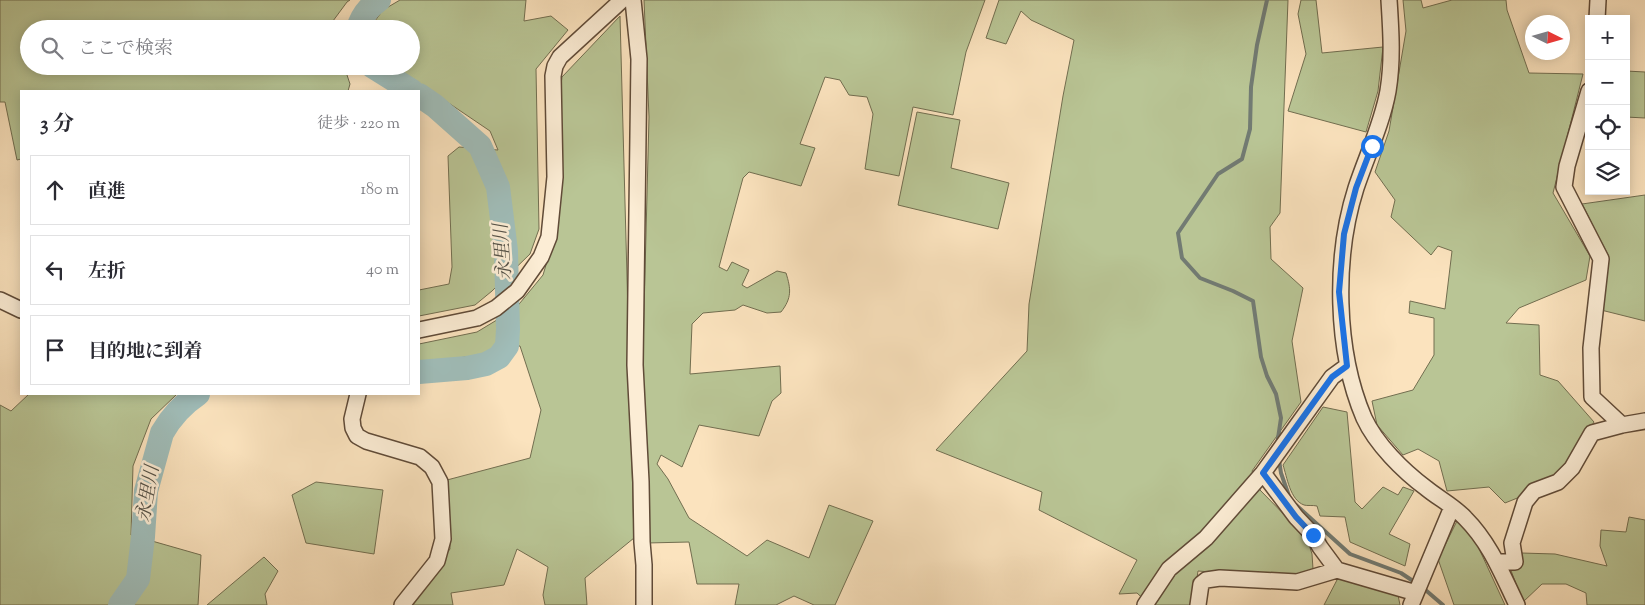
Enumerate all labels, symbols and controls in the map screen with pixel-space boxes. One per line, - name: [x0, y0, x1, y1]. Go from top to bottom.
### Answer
- north arrow: [1525, 15, 1570, 60]
- map controls: [1585, 15, 1630, 195]
- button: +: [1585, 15, 1630, 60]
- search box: [20, 20, 420, 75]
- icon: search: [38, 34, 66, 62]
- text: ここで検索: [78, 36, 173, 63]
- button: −: [1585, 60, 1630, 105]
- button: locate: [1585, 105, 1630, 150]
- text: 3 分: [40, 110, 74, 140]
- text: 徒歩 · 220 m: [317, 113, 400, 136]
- route start: [1361, 135, 1384, 158]
- button: layers: [1585, 150, 1630, 195]
- icon: ahead: [41, 176, 69, 204]
- text: 直進: [88, 179, 126, 206]
- text: 180 m: [360, 179, 399, 202]
- water label: 永里川: [488, 221, 519, 281]
- icon: left: [41, 256, 69, 284]
- text: 左折: [88, 259, 126, 286]
- text: 40 m: [366, 259, 399, 282]
- icon: arrive: [41, 336, 69, 364]
- text: 目的地に到着: [88, 339, 202, 366]
- water label: 永里川: [131, 462, 168, 524]
- route end: [1302, 524, 1325, 547]

